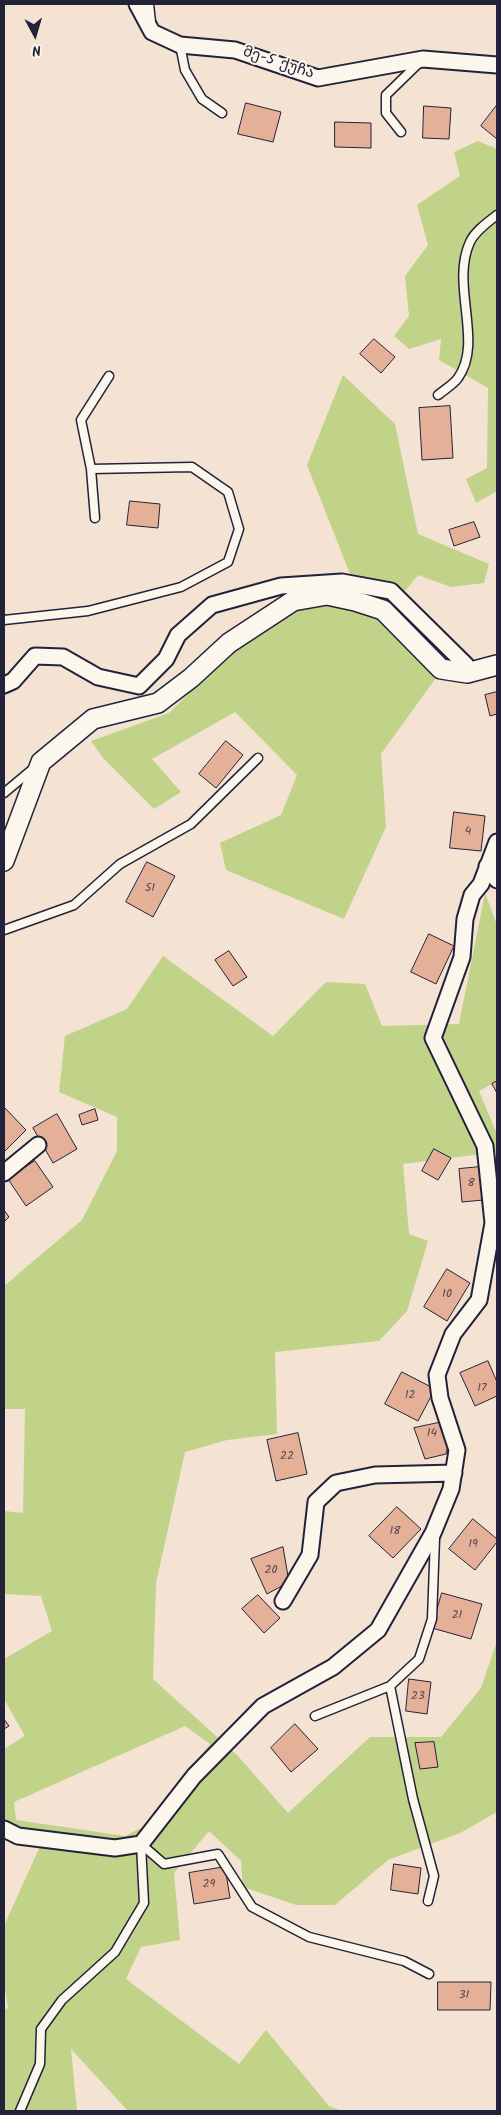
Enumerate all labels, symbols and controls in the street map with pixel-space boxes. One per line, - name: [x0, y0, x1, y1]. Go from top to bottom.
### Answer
- north arrow: [10, 10, 60, 60]
- text: N: [31, 39, 42, 61]
- street label: მე-5 ქუჩა: [240, 44, 316, 84]
- house number: 4: [465, 825, 471, 839]
- house number: 51: [145, 882, 155, 896]
- house number: 8: [467, 1177, 475, 1191]
- house number: 10: [442, 1288, 452, 1302]
- house number: 17: [477, 1382, 487, 1396]
- house number: 12: [405, 1389, 415, 1403]
- house number: 14: [427, 1427, 437, 1441]
- house number: 22: [280, 1450, 294, 1464]
- house number: 18: [390, 1525, 400, 1539]
- house number: 19: [468, 1538, 478, 1552]
- house number: 20: [265, 1564, 277, 1578]
- house number: 21: [452, 1609, 462, 1623]
- house number: 23: [411, 1690, 425, 1704]
- house number: 29: [203, 1878, 215, 1892]
- house number: 31: [459, 1989, 469, 2003]

